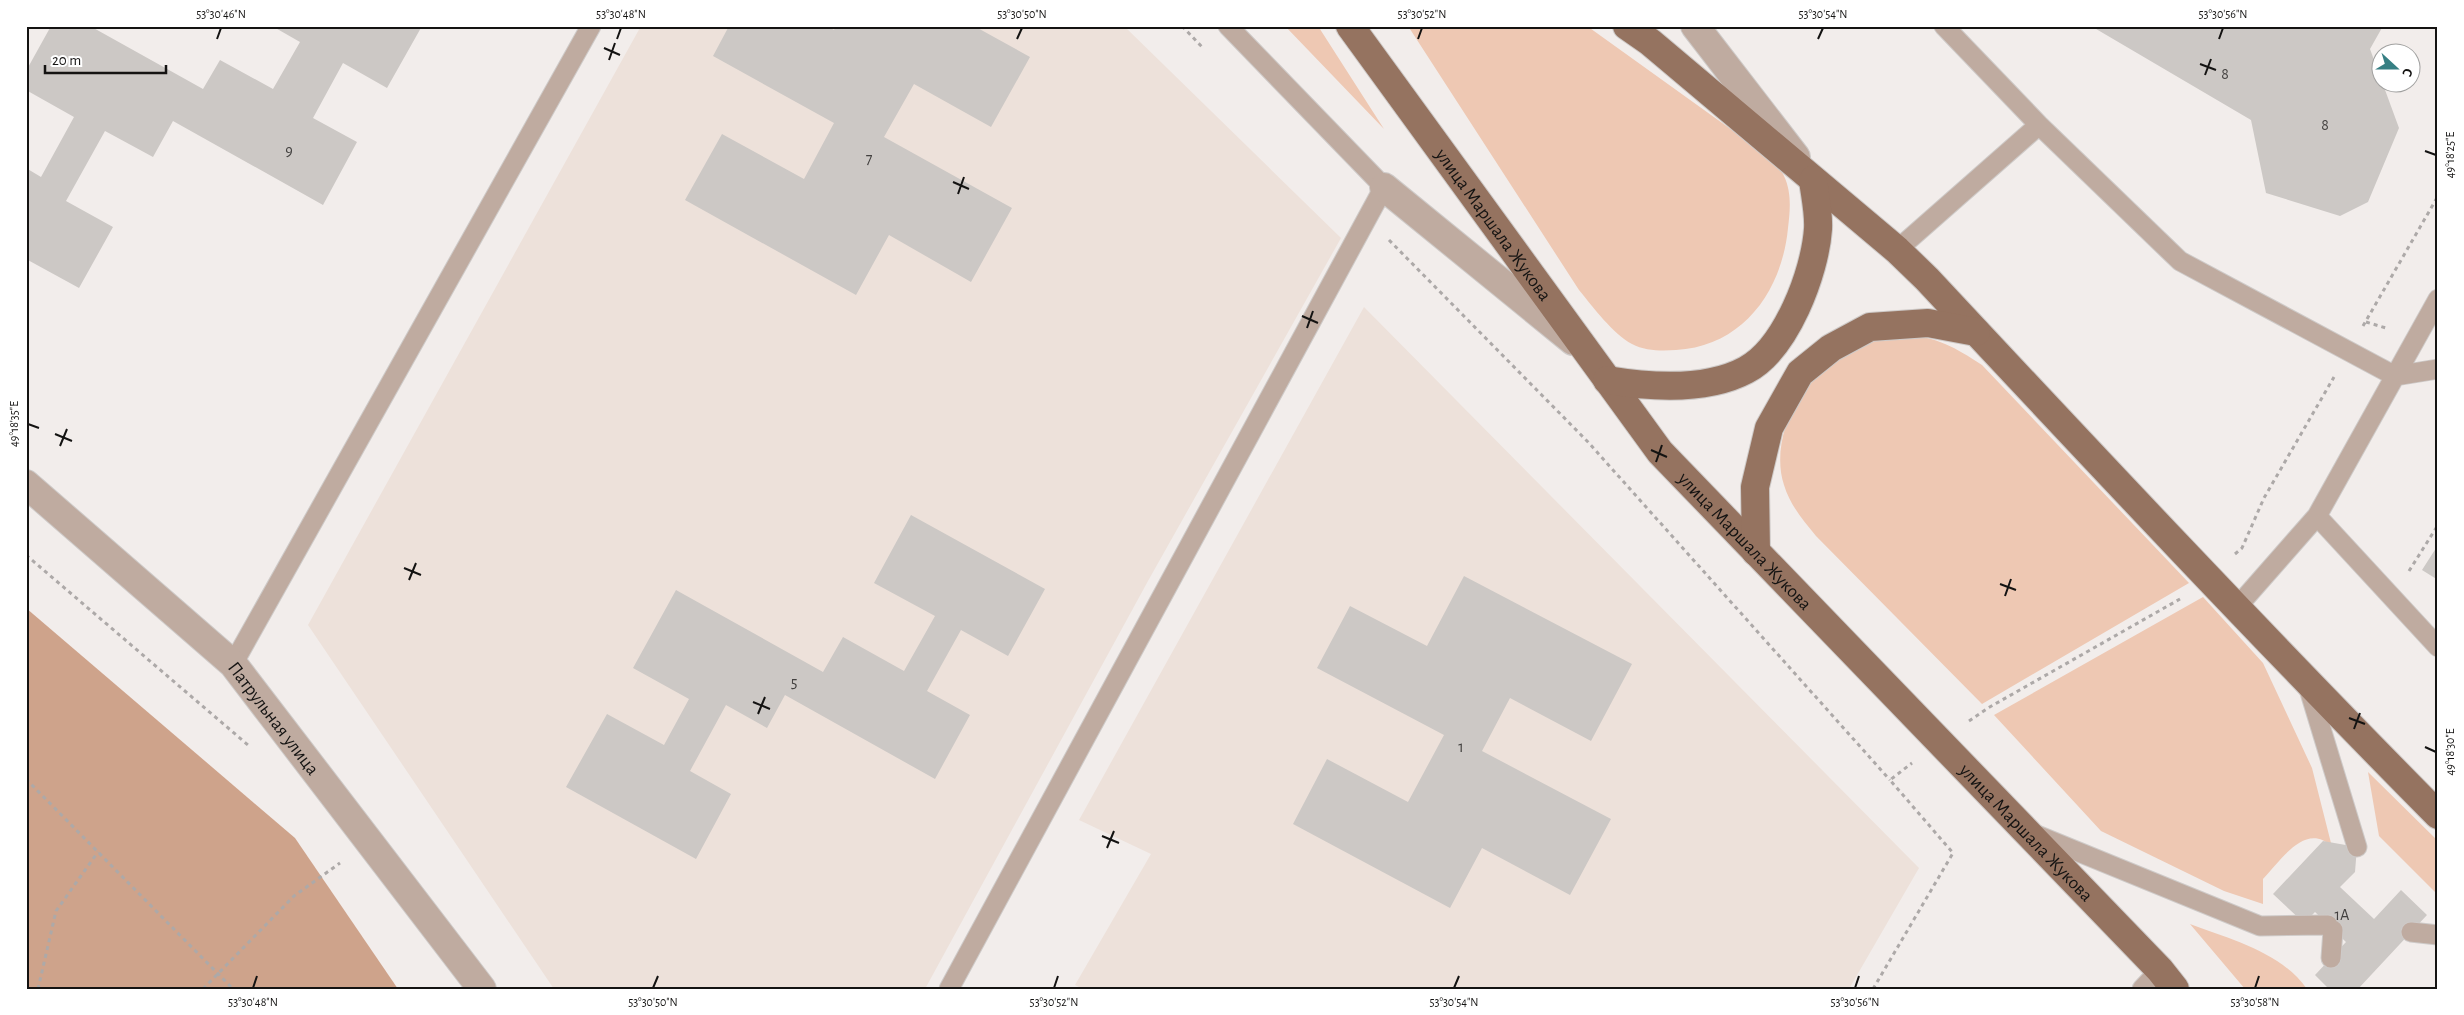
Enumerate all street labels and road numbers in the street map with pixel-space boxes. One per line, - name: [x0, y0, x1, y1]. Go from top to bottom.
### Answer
- street label: улица Маршала Жукова: [1431, 145, 1555, 305]
- street label: улица Маршала Жукова: [1673, 468, 1815, 614]
- street label: Патрульная улица: [224, 658, 322, 779]
- street label: улица Маршала Жукова: [1955, 760, 2096, 906]

